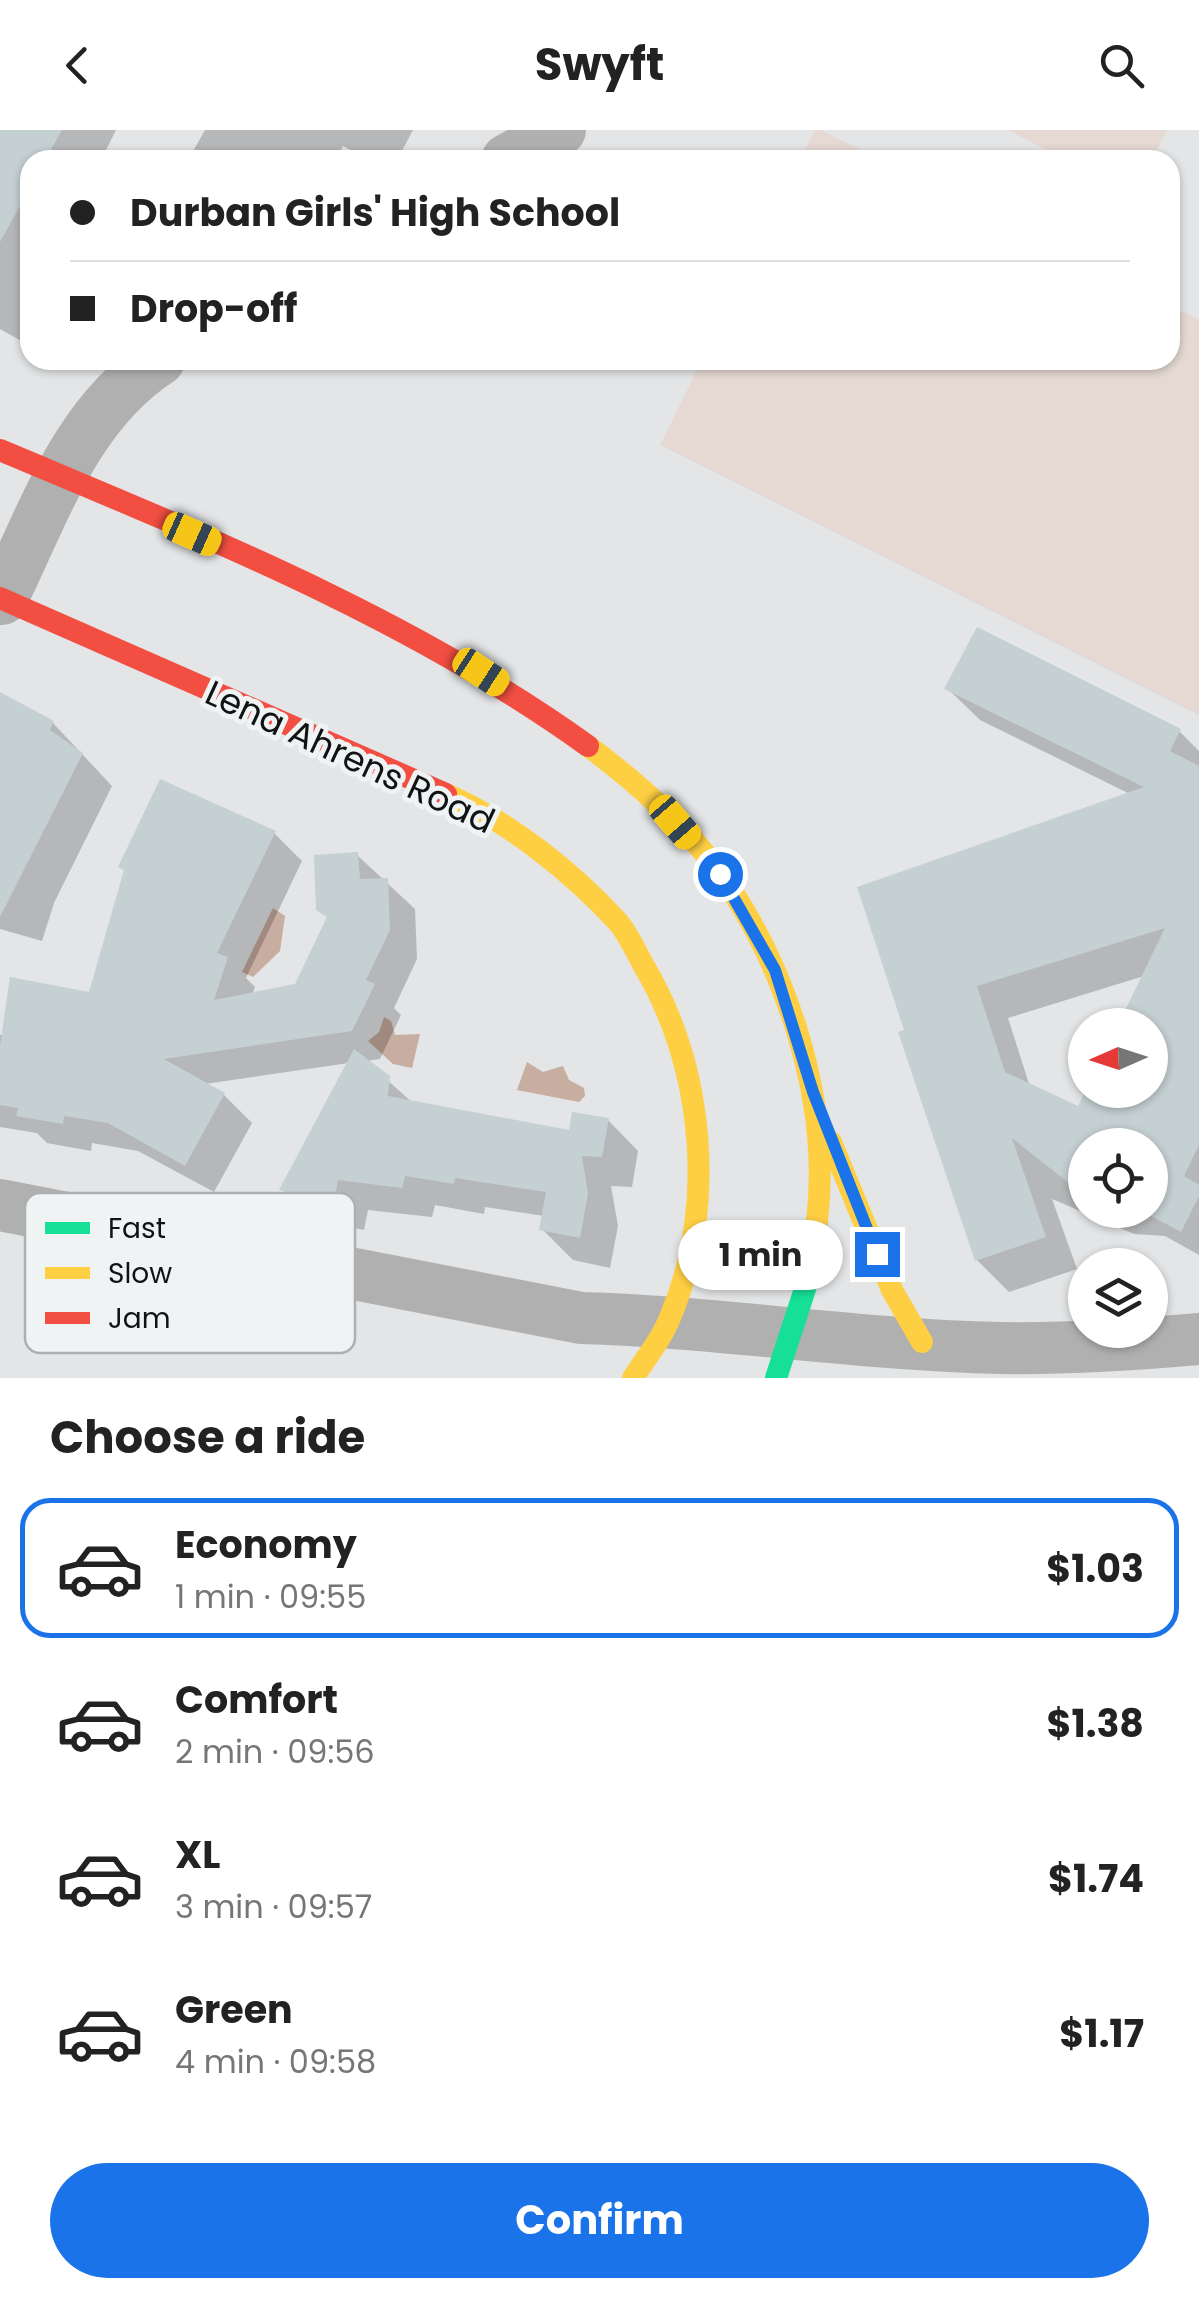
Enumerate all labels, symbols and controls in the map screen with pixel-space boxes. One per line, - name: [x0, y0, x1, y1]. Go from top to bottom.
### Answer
- text: Swyft: [535, 33, 664, 96]
- icon: back: [50, 38, 105, 93]
- icon: search: [1094, 38, 1149, 93]
- text: Durban Girls' High School: [130, 186, 620, 239]
- text: Drop-off: [130, 282, 298, 335]
- car: [158, 508, 226, 560]
- car: [448, 643, 514, 701]
- street label: Lena Ahrens Road: [198, 668, 503, 845]
- car: [644, 790, 706, 854]
- route start: [698, 852, 743, 897]
- north arrow: [1068, 1008, 1168, 1108]
- map controls: [1068, 1008, 1168, 1348]
- button: locate: [1068, 1128, 1168, 1228]
- legend: [25, 1193, 355, 1353]
- text: Fast: [108, 1209, 166, 1248]
- callout: 1 min: [677, 1219, 842, 1289]
- text: 1 min: [719, 1232, 802, 1277]
- route end: [855, 1232, 900, 1277]
- button: layers: [1068, 1248, 1168, 1348]
- text: Slow: [108, 1254, 172, 1293]
- text: Jam: [108, 1299, 171, 1338]
- text: Choose a ride: [50, 1406, 365, 1469]
- text: Economy: [175, 1518, 357, 1571]
- icon: car: [55, 1523, 145, 1613]
- text: $1.03: [1046, 1542, 1144, 1595]
- text: 1 min · 09:55: [175, 1574, 366, 1619]
- text: Comfort: [175, 1673, 338, 1726]
- icon: car: [55, 1678, 145, 1768]
- text: $1.38: [1046, 1697, 1144, 1750]
- text: 2 min · 09:56: [175, 1729, 375, 1774]
- text: XL: [175, 1828, 220, 1881]
- icon: car: [55, 1833, 145, 1923]
- text: $1.74: [1048, 1852, 1144, 1905]
- text: 3 min · 09:57: [175, 1884, 372, 1929]
- text: Green: [175, 1983, 293, 2036]
- icon: car: [55, 1988, 145, 2078]
- text: $1.17: [1059, 2007, 1144, 2060]
- text: 4 min · 09:58: [175, 2039, 376, 2084]
- button: Confirm: [50, 2163, 1149, 2278]

